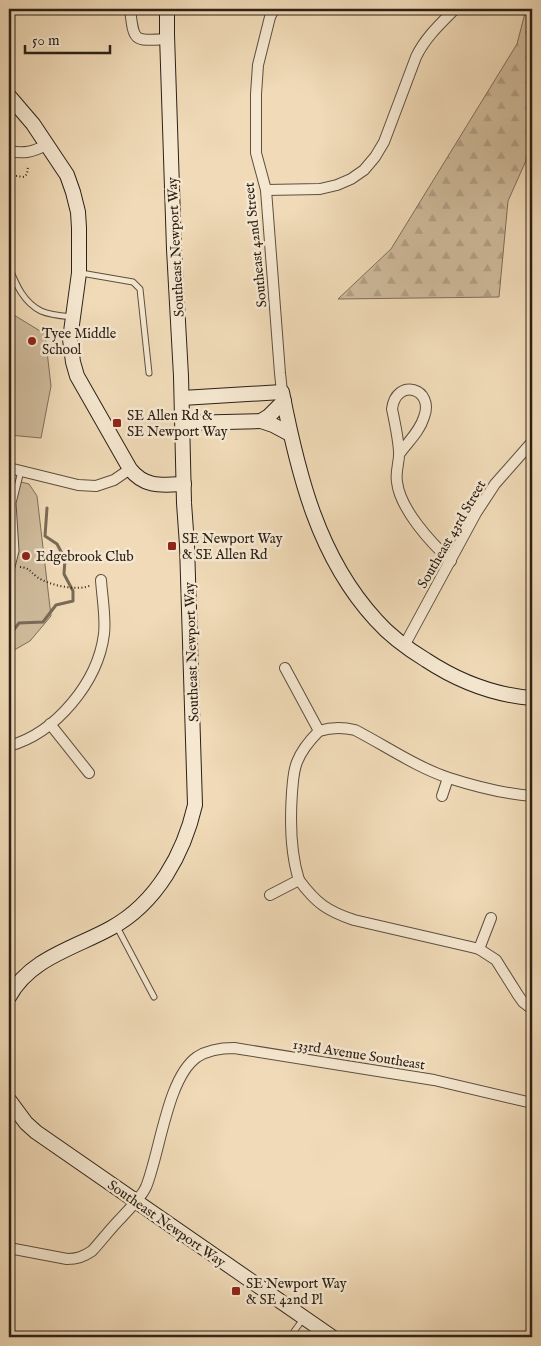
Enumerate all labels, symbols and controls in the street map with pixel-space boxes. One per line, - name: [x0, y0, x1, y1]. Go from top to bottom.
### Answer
- scale bar: [25, 22, 110, 54]
- text: 50 m: [32, 31, 60, 50]
- street label: Southeast Newport Way: [163, 176, 189, 317]
- street label: Southeast 42nd Street: [240, 181, 272, 308]
- place label: Tyee Middle School: [42, 325, 117, 359]
- marker: Tyee Middle School: [26, 335, 38, 347]
- place label: SE Allen Rd & SE Newport Way: [127, 407, 228, 441]
- marker: SE Allen Rd & SE Newport Way: [111, 417, 123, 429]
- street label: Southeast 43rd Street: [414, 477, 490, 592]
- place label: SE Newport Way & SE Allen Rd: [182, 530, 283, 564]
- marker: SE Newport Way & SE Allen Rd: [166, 540, 178, 552]
- place label: Edgebrook Club: [36, 548, 134, 566]
- marker: Edgebrook Club: [20, 550, 32, 562]
- street label: Southeast Newport Way: [181, 582, 203, 722]
- street label: 133rd Avenue Southeast: [291, 1036, 426, 1074]
- street label: Southeast Newport Way: [104, 1176, 229, 1271]
- place label: SE Newport Way & SE 42nd Pl: [246, 1275, 347, 1309]
- marker: SE Newport Way & SE 42nd Pl: [230, 1285, 242, 1297]

